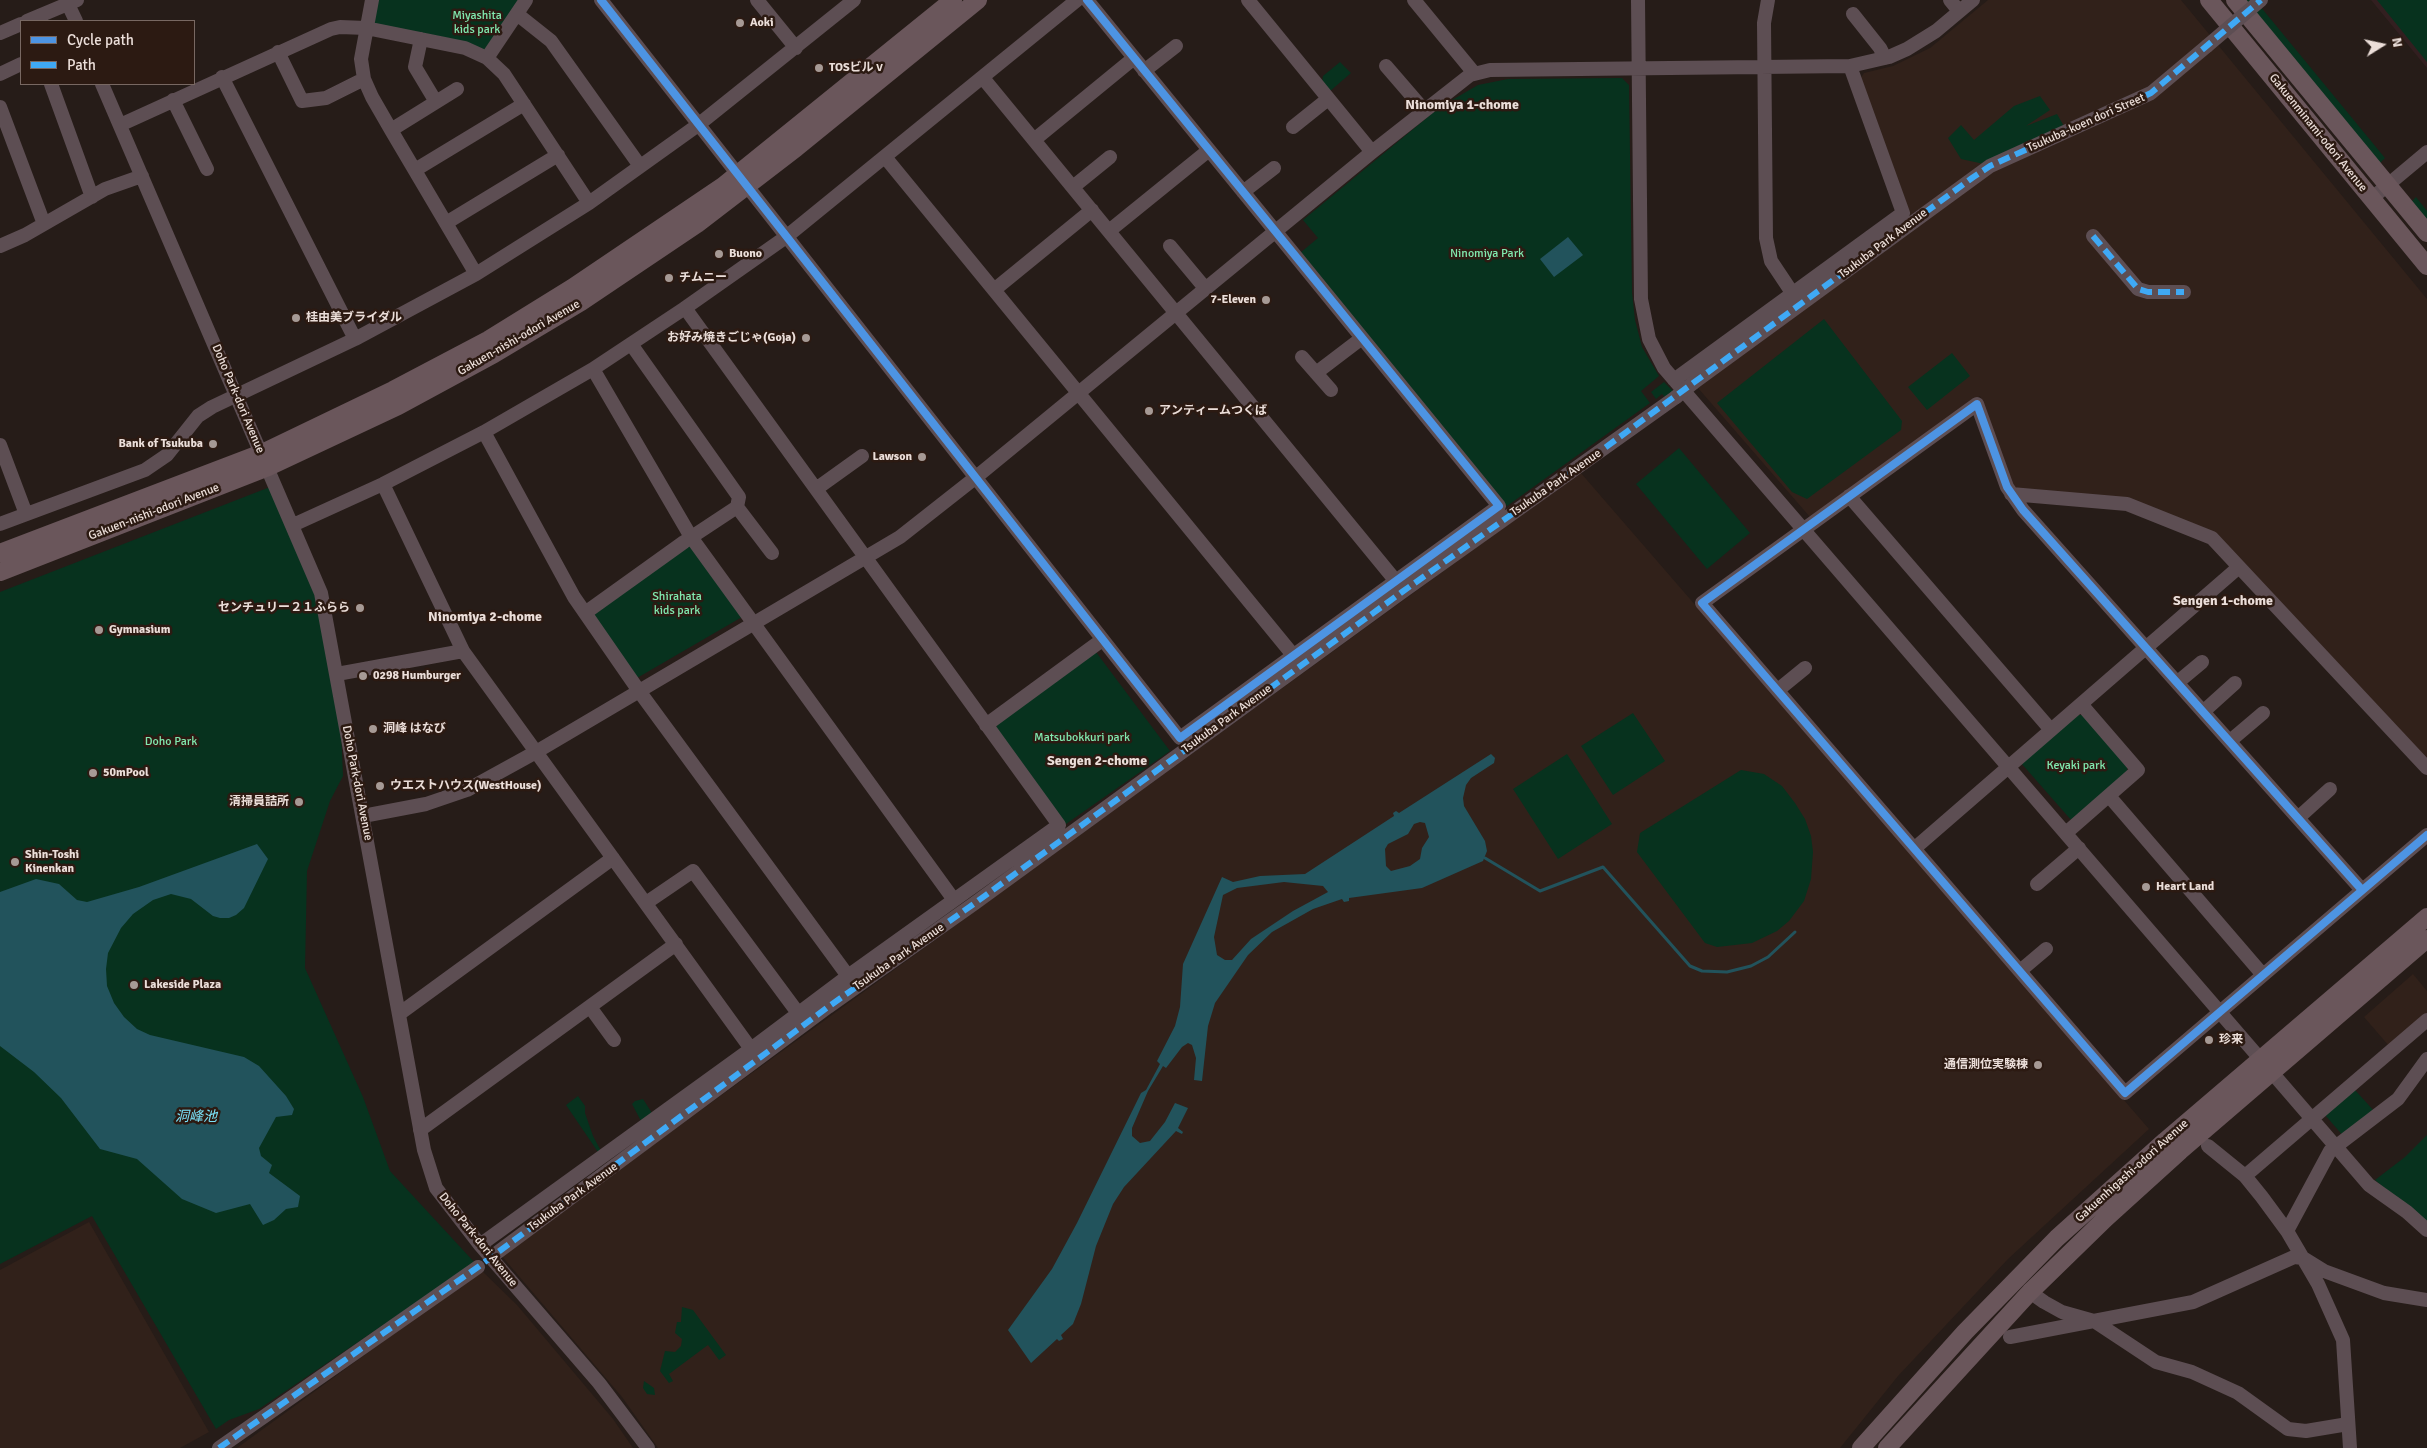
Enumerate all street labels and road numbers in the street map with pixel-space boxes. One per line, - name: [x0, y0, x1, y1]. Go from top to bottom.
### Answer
- street label: Gakuenminami-odori Avenue: [2266, 71, 2370, 195]
- street label: Tsukuba-koen dori Street: [2025, 91, 2147, 155]
- street label: Tsukuba Park Avenue: [1836, 206, 1930, 282]
- street label: Gakuen-nishi-odori Avenue: [455, 297, 583, 379]
- street label: Doho Park-dori Avenue: [209, 342, 267, 456]
- street label: Tsukuba Park Avenue: [1508, 446, 1604, 520]
- street label: Gakuen-nishi-odori Avenue: [87, 480, 221, 544]
- street label: Tsukuba Park Avenue: [1179, 682, 1275, 756]
- street label: Doho Park-dori Avenue: [339, 724, 375, 842]
- street label: Tsukuba Park Avenue: [851, 920, 947, 994]
- street label: Gakuenhigashi-odori Avenue: [2073, 1116, 2191, 1226]
- street label: Tsukuba Park Avenue: [525, 1160, 621, 1234]
- street label: Doho Park-dori Avenue: [436, 1190, 520, 1290]

